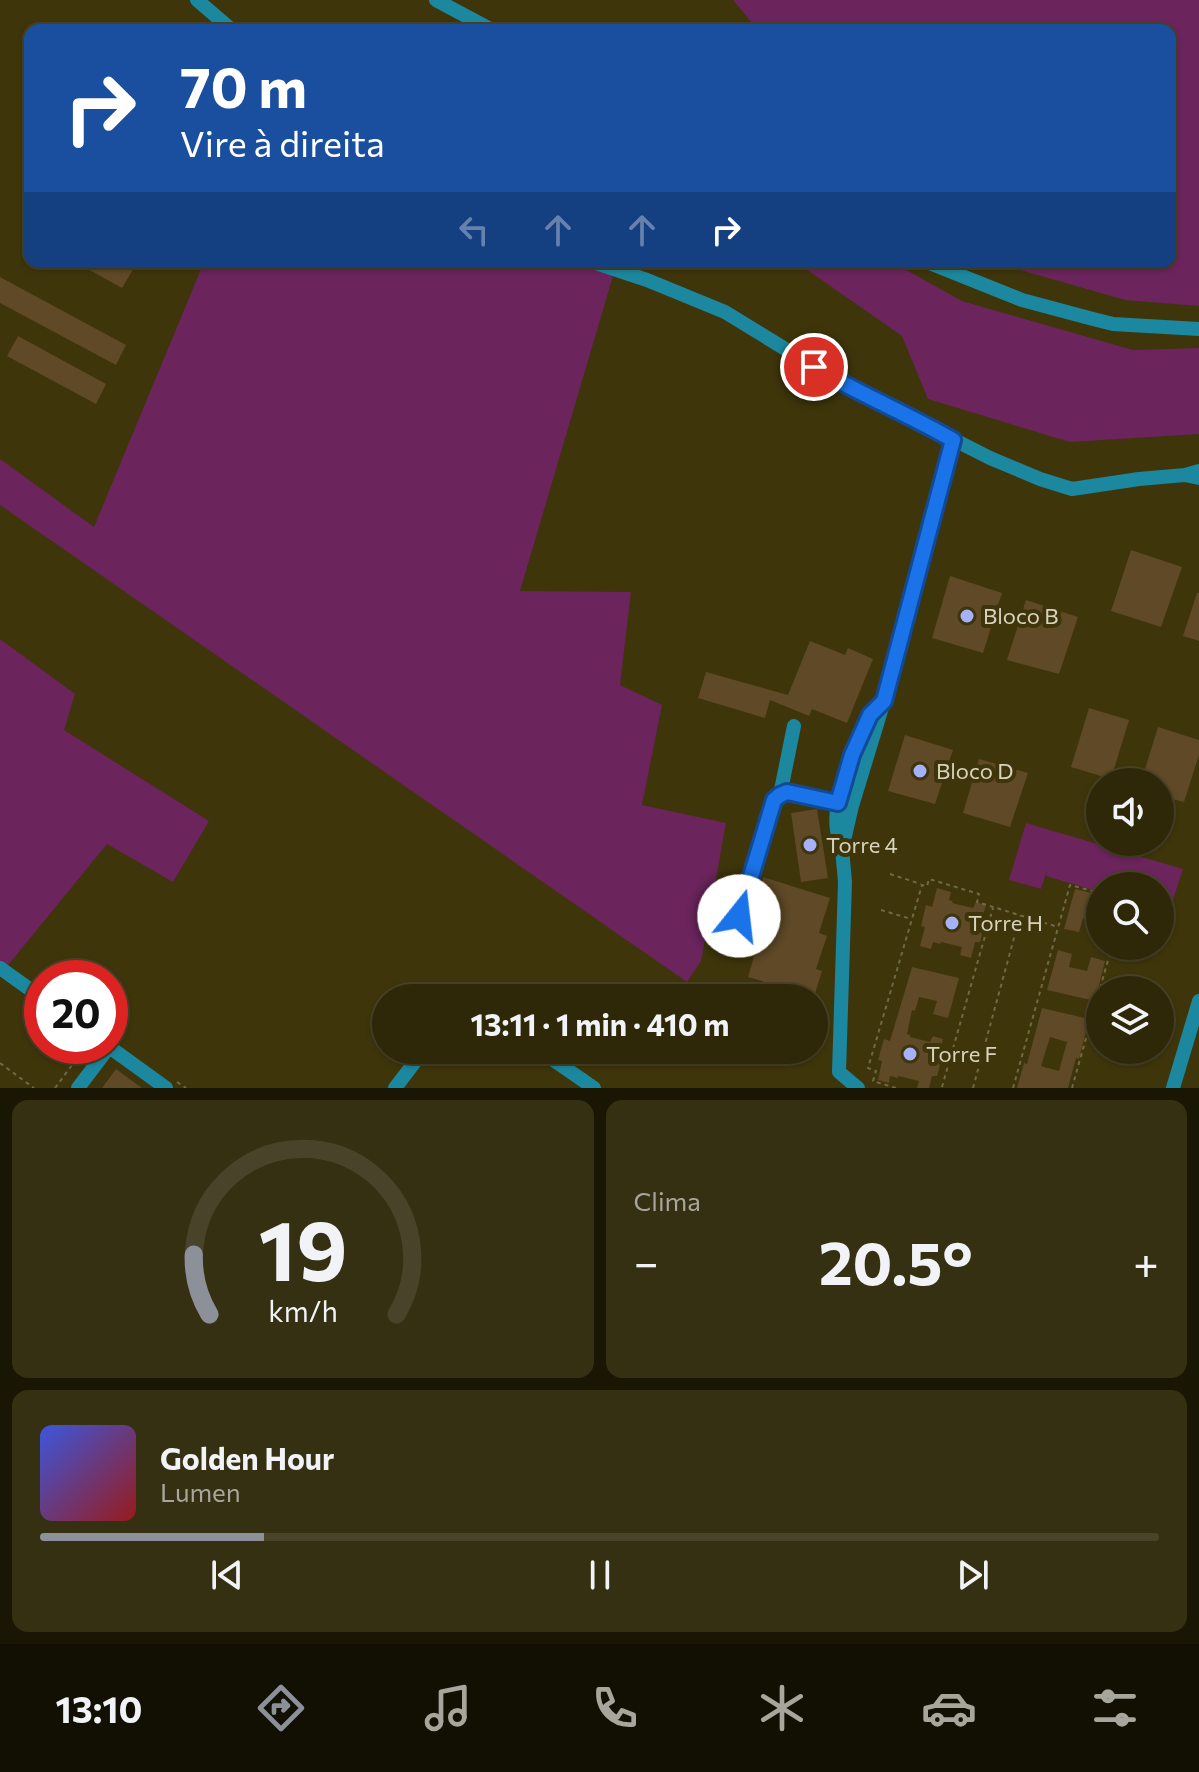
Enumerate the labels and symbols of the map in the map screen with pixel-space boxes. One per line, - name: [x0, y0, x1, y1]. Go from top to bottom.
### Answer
- pin: [780, 333, 848, 401]
- place label: Bloco B: [983, 602, 1058, 629]
- marker: Bloco B: [958, 607, 976, 625]
- place label: Bloco D: [936, 757, 1013, 784]
- marker: Bloco D: [911, 762, 929, 780]
- place label: Torre 4: [826, 831, 898, 858]
- marker: Torre 4: [801, 836, 819, 854]
- position arrow: [697, 874, 781, 958]
- place label: Torre H: [968, 909, 1043, 936]
- marker: Torre H: [943, 914, 961, 932]
- speed limit sign: 20: [24, 960, 128, 1064]
- place label: Torre F: [926, 1040, 997, 1067]
- marker: Torre F: [901, 1045, 919, 1063]

